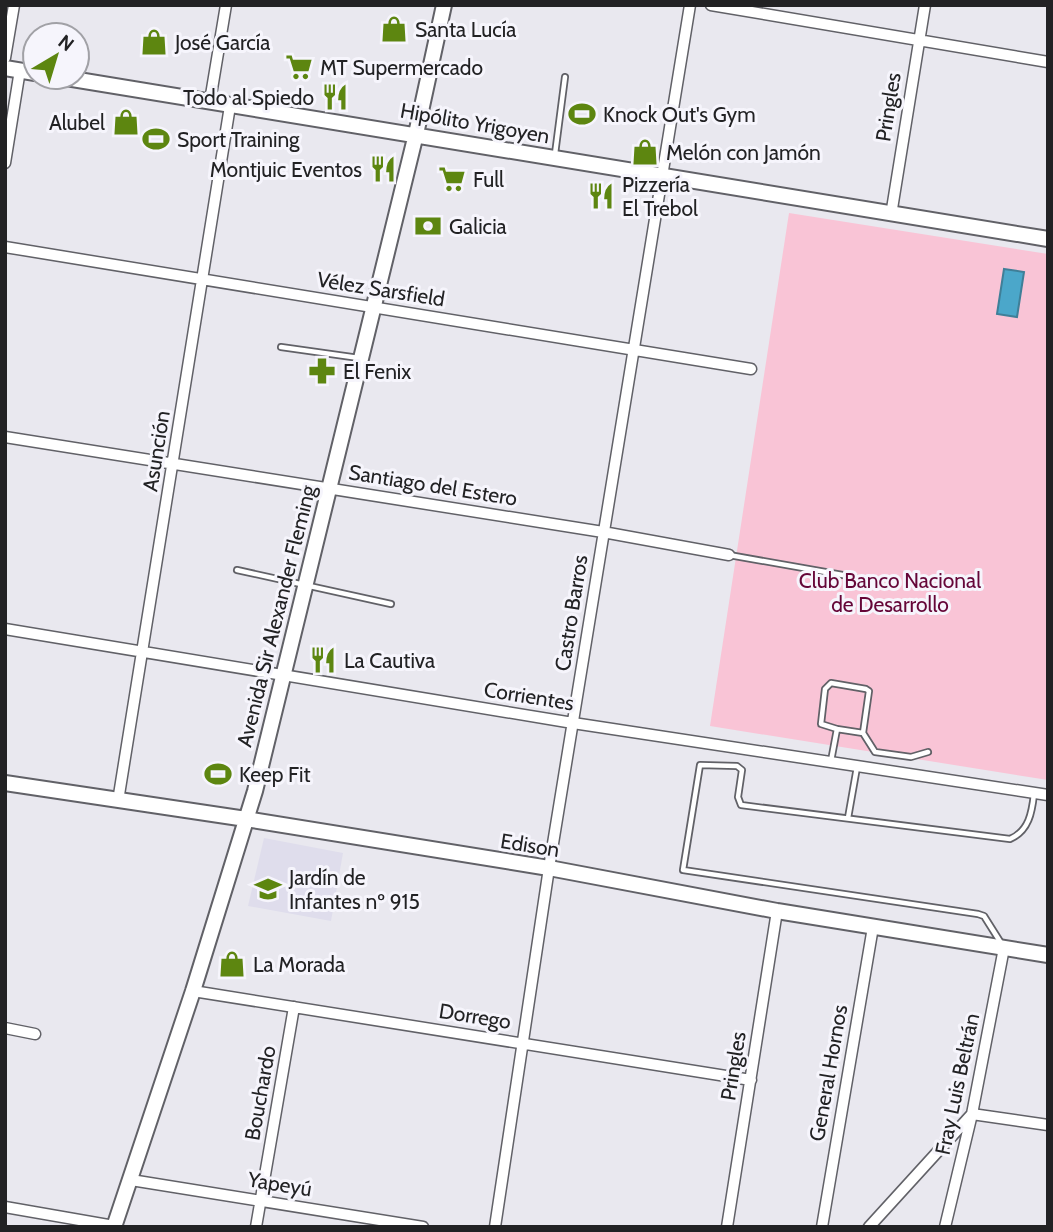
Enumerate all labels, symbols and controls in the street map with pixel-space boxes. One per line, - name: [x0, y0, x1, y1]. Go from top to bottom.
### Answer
- shop icon: Santa Lucía: [379, 14, 409, 44]
- place label: Santa Lucía: [415, 17, 516, 42]
- north arrow: [21, 21, 91, 91]
- shop icon: José García: [139, 27, 169, 57]
- text: N: [54, 30, 79, 56]
- place label: José García: [174, 30, 270, 55]
- supermarket icon: MT Supermercado: [284, 52, 314, 82]
- place label: MT Supermercado: [320, 55, 483, 80]
- street label: Pringles: [870, 70, 906, 143]
- restaurant icon: Todo al Spiedo: [320, 82, 350, 112]
- place label: Todo al Spiedo: [183, 85, 314, 110]
- street label: Hipólito Yrigoyen: [398, 98, 552, 148]
- sports icon: Knock Out's Gym: [567, 99, 597, 129]
- place label: Knock Out's Gym: [603, 102, 756, 127]
- shop icon: Alubel: [111, 107, 141, 137]
- place label: Alubel: [49, 110, 105, 135]
- sports icon: Sport Training: [141, 124, 171, 154]
- place label: Sport Training: [177, 127, 300, 152]
- shop icon: Melón con Jamón: [630, 137, 660, 167]
- place label: Melón con Jamón: [666, 140, 821, 165]
- restaurant icon: Montjuic Eventos: [368, 154, 398, 184]
- place label: Montjuic Eventos: [210, 157, 362, 183]
- supermarket icon: Full: [437, 164, 467, 194]
- place label: Full: [473, 167, 504, 192]
- place label: Pizzería El Trebol: [622, 172, 698, 221]
- restaurant icon: Pizzería El Trebol: [586, 181, 616, 211]
- bank icon: Galicia: [413, 211, 443, 241]
- place label: Galicia: [449, 214, 507, 239]
- street label: Vélez Sarsfield: [315, 267, 447, 311]
- pharmacy icon: El Fenix: [307, 356, 337, 386]
- place label: El Fenix: [343, 359, 411, 384]
- street label: Asunción: [137, 409, 175, 493]
- street label: Santiago del Estero: [347, 459, 519, 511]
- street label: Avenida Sir Alexander Fleming: [231, 482, 321, 750]
- street label: Castro Barros: [549, 553, 593, 673]
- park label: Club Banco Nacional de Desarrollo: [799, 568, 981, 617]
- restaurant icon: La Cautiva: [308, 645, 338, 675]
- place label: La Cautiva: [344, 648, 435, 673]
- street label: Corrientes: [482, 677, 576, 715]
- sports icon: Keep Fit: [203, 759, 233, 789]
- place label: Keep Fit: [239, 762, 310, 787]
- street label: Edison: [499, 828, 561, 862]
- place label: Jardín de Infantes nº 915: [288, 865, 420, 914]
- school or university icon: Jardín de Infantes nº 915: [253, 874, 283, 904]
- shop icon: La Morada: [217, 949, 247, 979]
- place label: La Morada: [253, 952, 345, 977]
- street label: Dorrego: [437, 998, 513, 1034]
- street label: General Hornos: [804, 1002, 852, 1143]
- street label: Fray Luis Beltrán: [930, 1011, 984, 1157]
- street label: Pringles: [715, 1029, 751, 1102]
- street label: Bouchardo: [239, 1044, 281, 1142]
- street label: Yapeyú: [245, 1166, 314, 1201]

